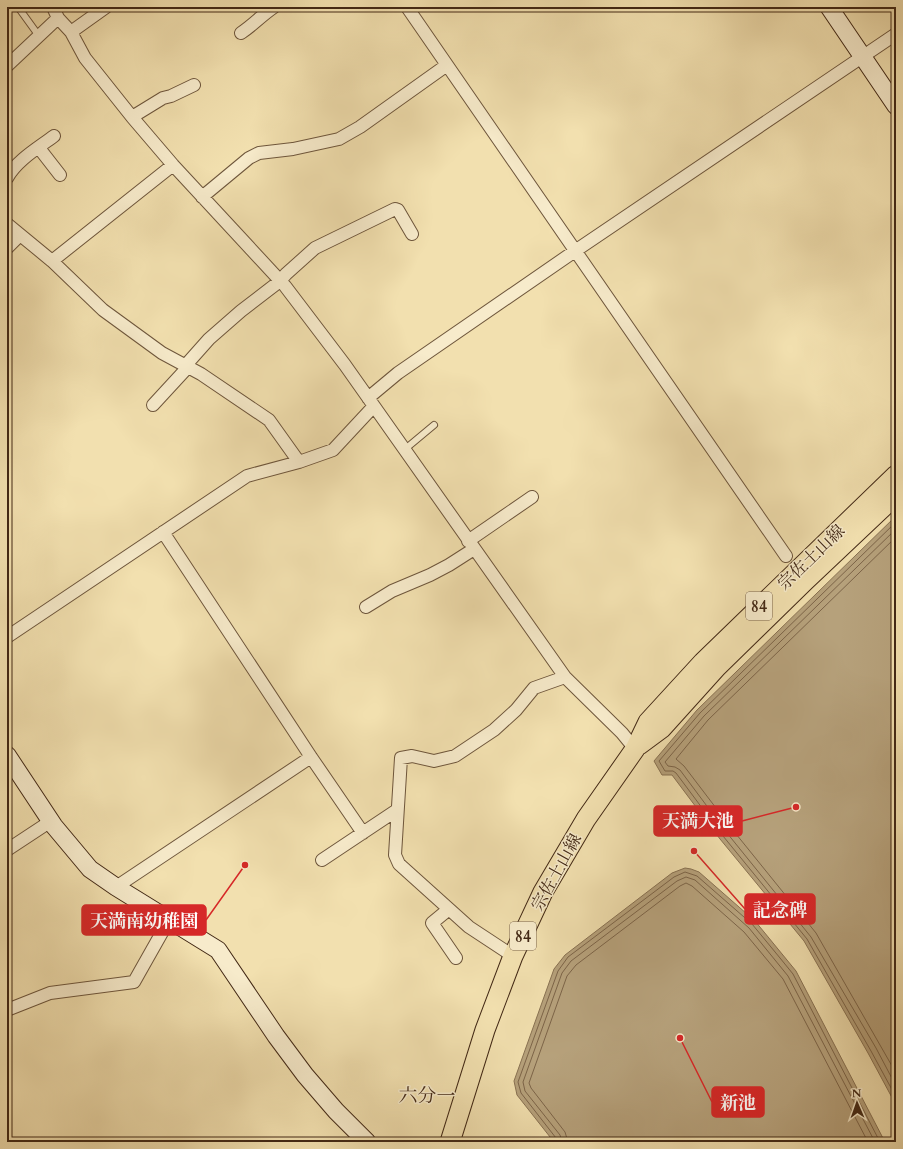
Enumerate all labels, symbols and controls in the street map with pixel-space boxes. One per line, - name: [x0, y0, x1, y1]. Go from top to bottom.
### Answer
- street label: 宗佐土山線: [773, 520, 850, 595]
- road number: 84: [746, 592, 772, 620]
- callout: 天満大池: [654, 806, 742, 836]
- text: 天満大池: [662, 809, 734, 834]
- street label: 宗佐土山線: [526, 829, 587, 915]
- callout: 記念碑: [745, 894, 815, 924]
- text: 記念碑: [753, 898, 807, 923]
- callout: 天満南幼稚園: [82, 905, 206, 935]
- text: 天満南幼稚園: [90, 909, 198, 934]
- road number: 84: [510, 922, 536, 950]
- district label: 六分一: [398, 1083, 456, 1109]
- north arrow: [837, 1083, 877, 1123]
- text: N: [852, 1086, 862, 1101]
- callout: 新池: [712, 1087, 764, 1117]
- text: 新池: [720, 1091, 756, 1116]

